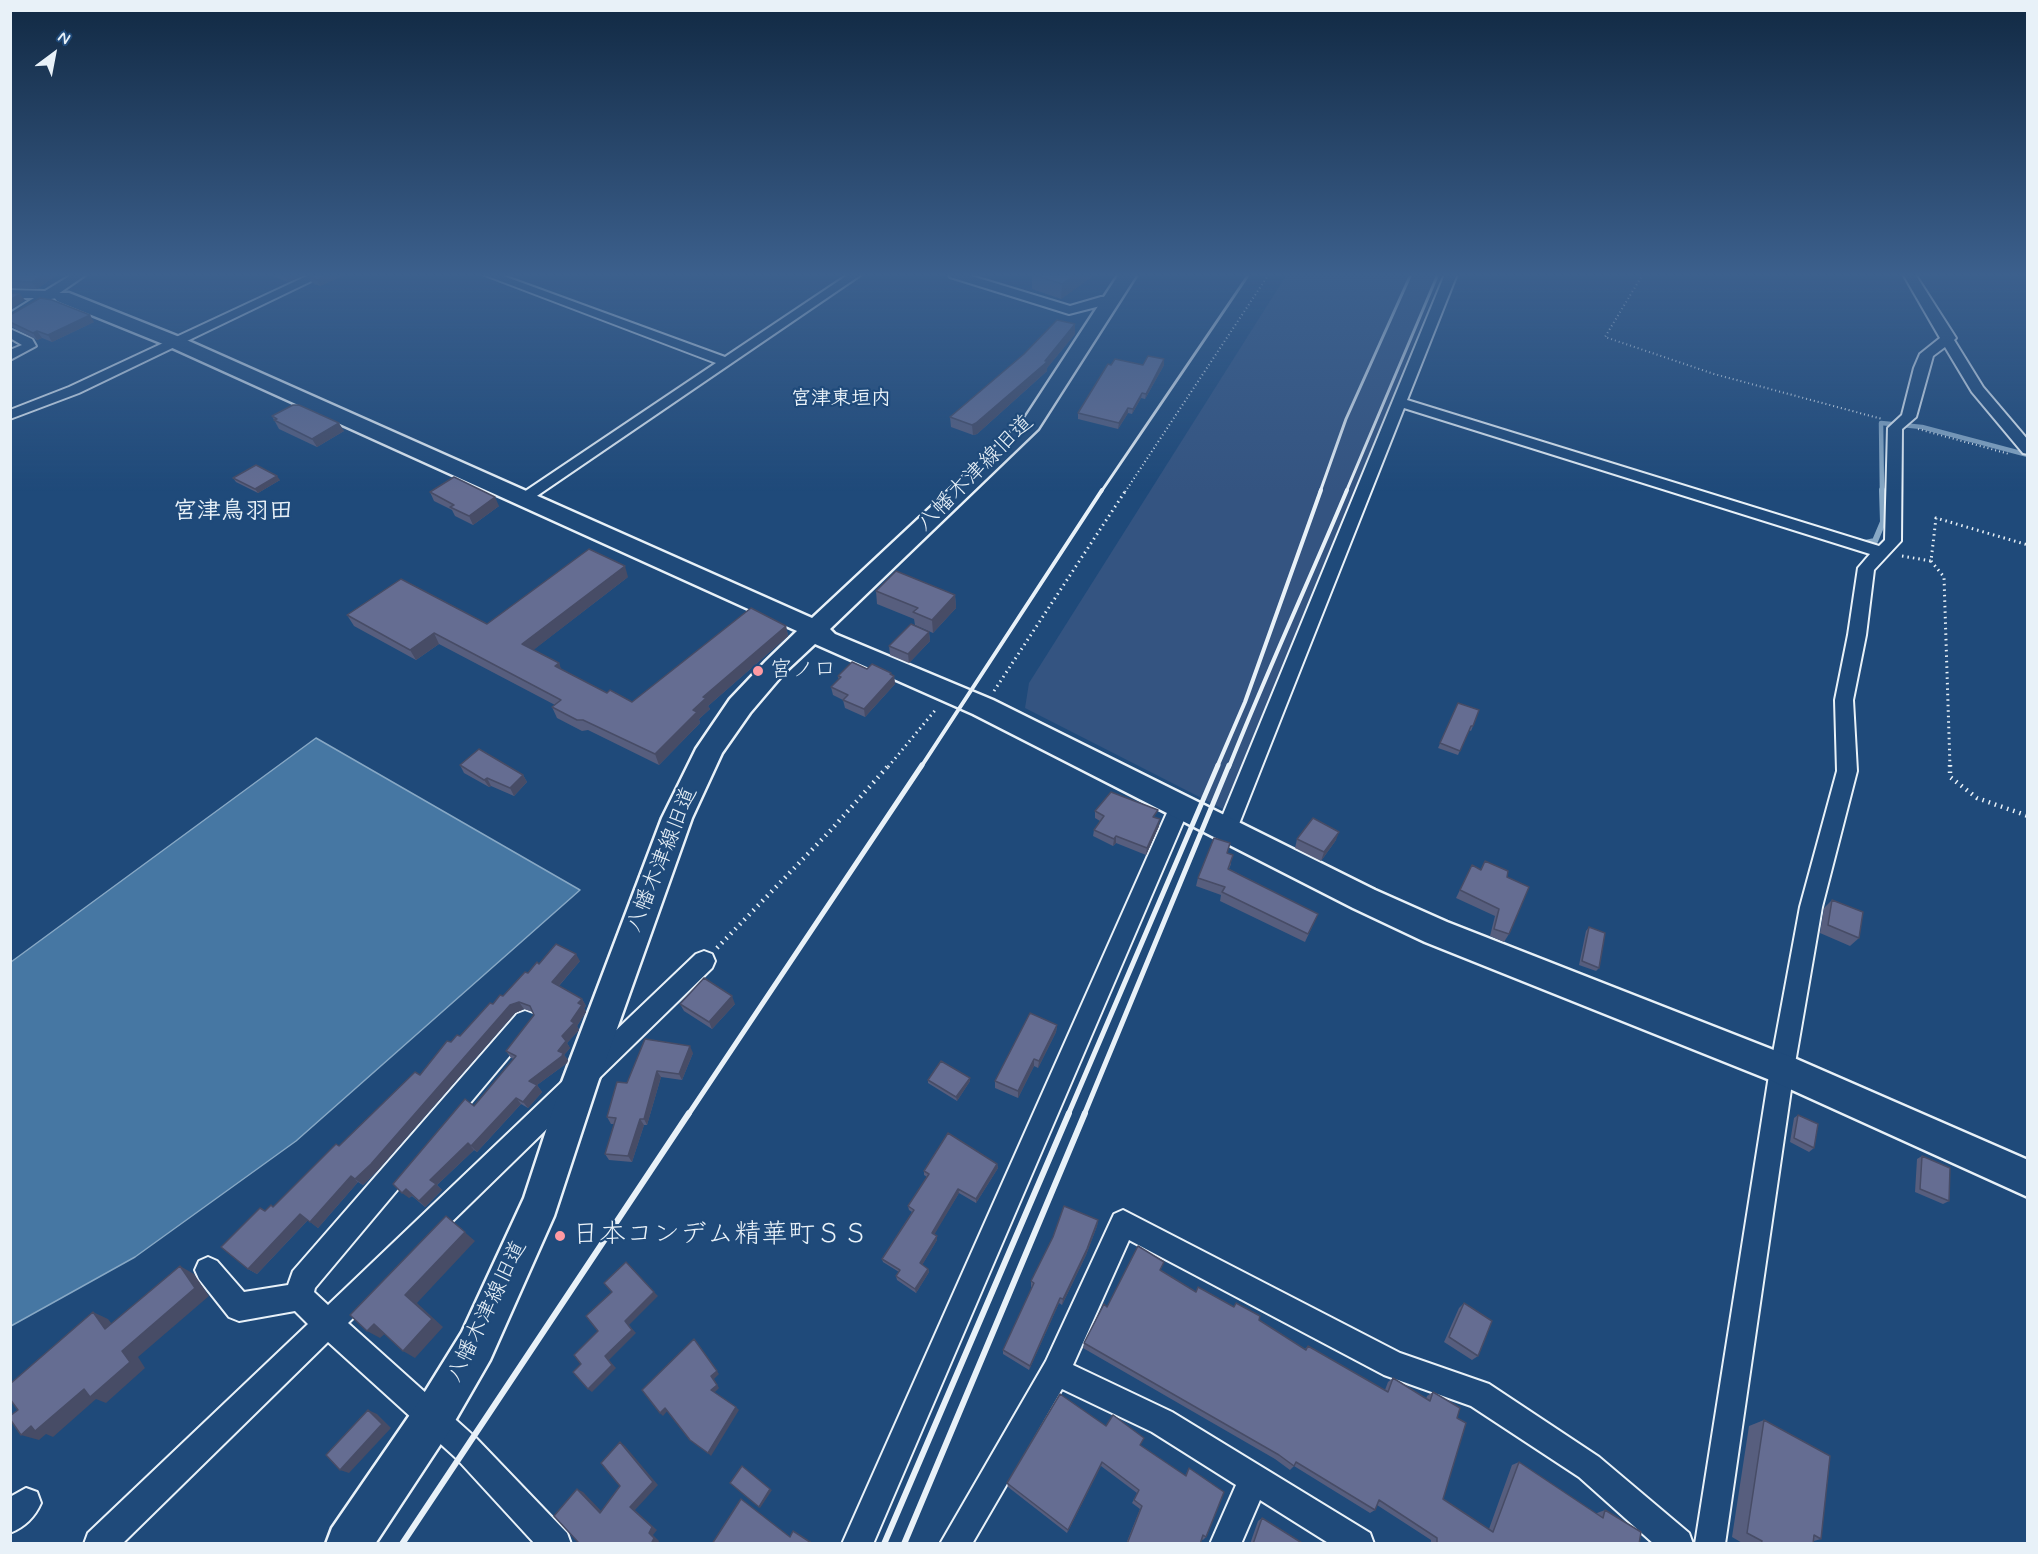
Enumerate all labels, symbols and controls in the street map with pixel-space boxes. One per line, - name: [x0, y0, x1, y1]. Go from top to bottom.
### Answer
- north arrow: [24, 24, 84, 84]
- text: N: [54, 27, 74, 50]
- district label: 宮津東垣内: [791, 388, 891, 412]
- street label: 八幡木津線旧道: [912, 410, 1040, 538]
- district label: 宮津鳥羽田: [173, 499, 293, 527]
- place label: 宮ノ口: [770, 658, 836, 684]
- marker: 宮ノ口: [751, 664, 765, 678]
- street label: 八幡木津線旧道: [622, 784, 704, 936]
- place label: 日本コンデム精華町ＳＳ: [572, 1220, 869, 1252]
- marker: 日本コンデム精華町ＳＳ: [553, 1229, 567, 1243]
- street label: 八幡木津線旧道: [442, 1237, 534, 1387]

